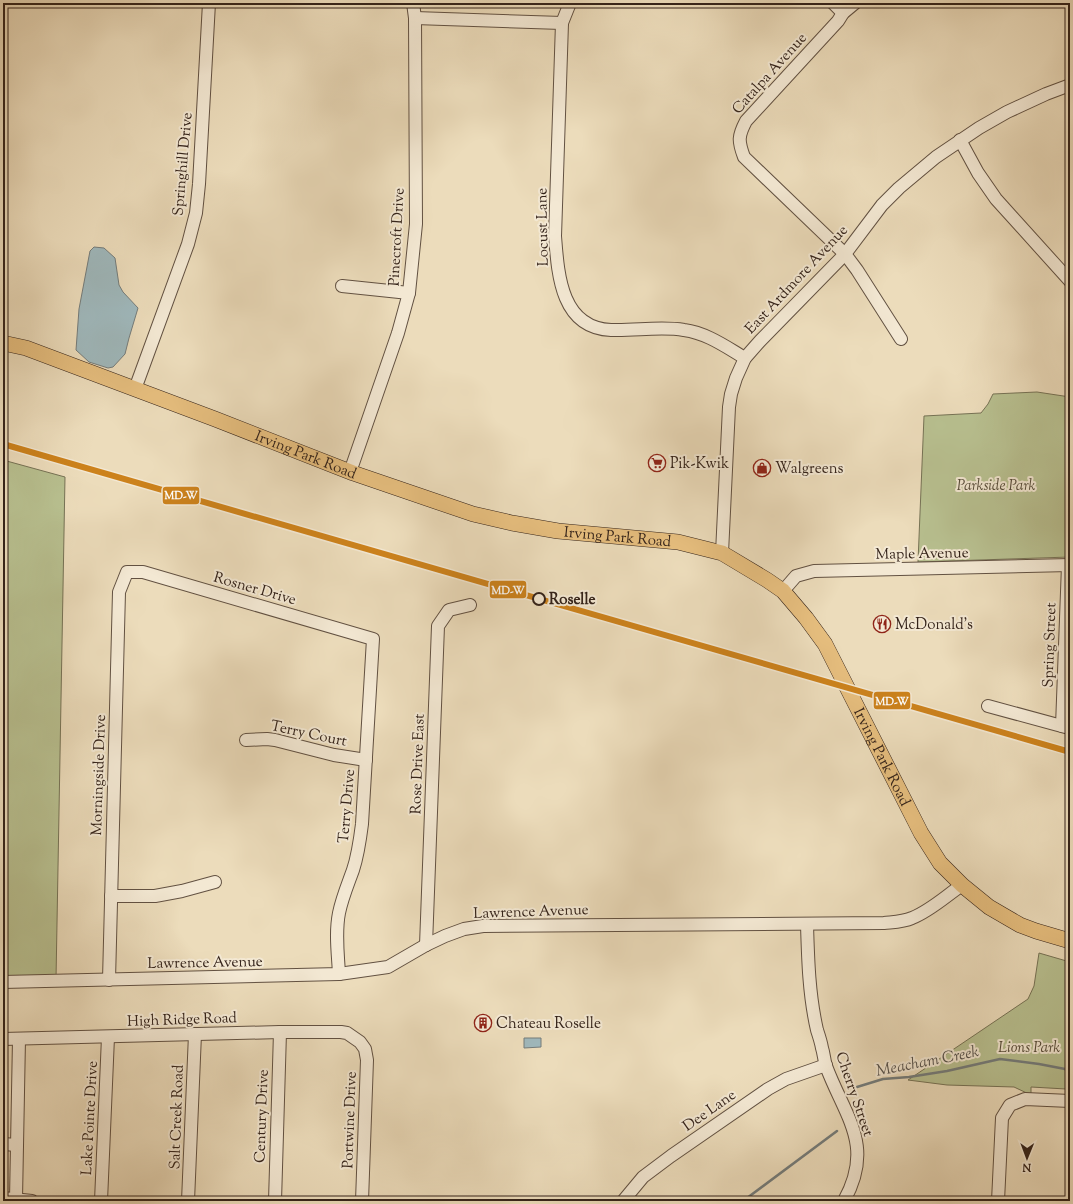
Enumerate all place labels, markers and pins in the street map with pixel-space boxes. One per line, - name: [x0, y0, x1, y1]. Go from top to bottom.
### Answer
- supermarket icon: Pik-Kwik: [647, 453, 667, 473]
- place label: Pik-Kwik: [670, 454, 729, 475]
- shop icon: Walgreens: [752, 458, 772, 478]
- place label: Walgreens: [775, 459, 844, 480]
- place label: Roselle: [549, 590, 596, 611]
- marker: Roselle: [532, 592, 546, 606]
- restaurant icon: McDonald's: [872, 614, 892, 634]
- place label: McDonald's: [895, 615, 973, 636]
- building icon: Chateau Roselle: [473, 1013, 493, 1033]
- place label: Chateau Roselle: [496, 1014, 601, 1035]

